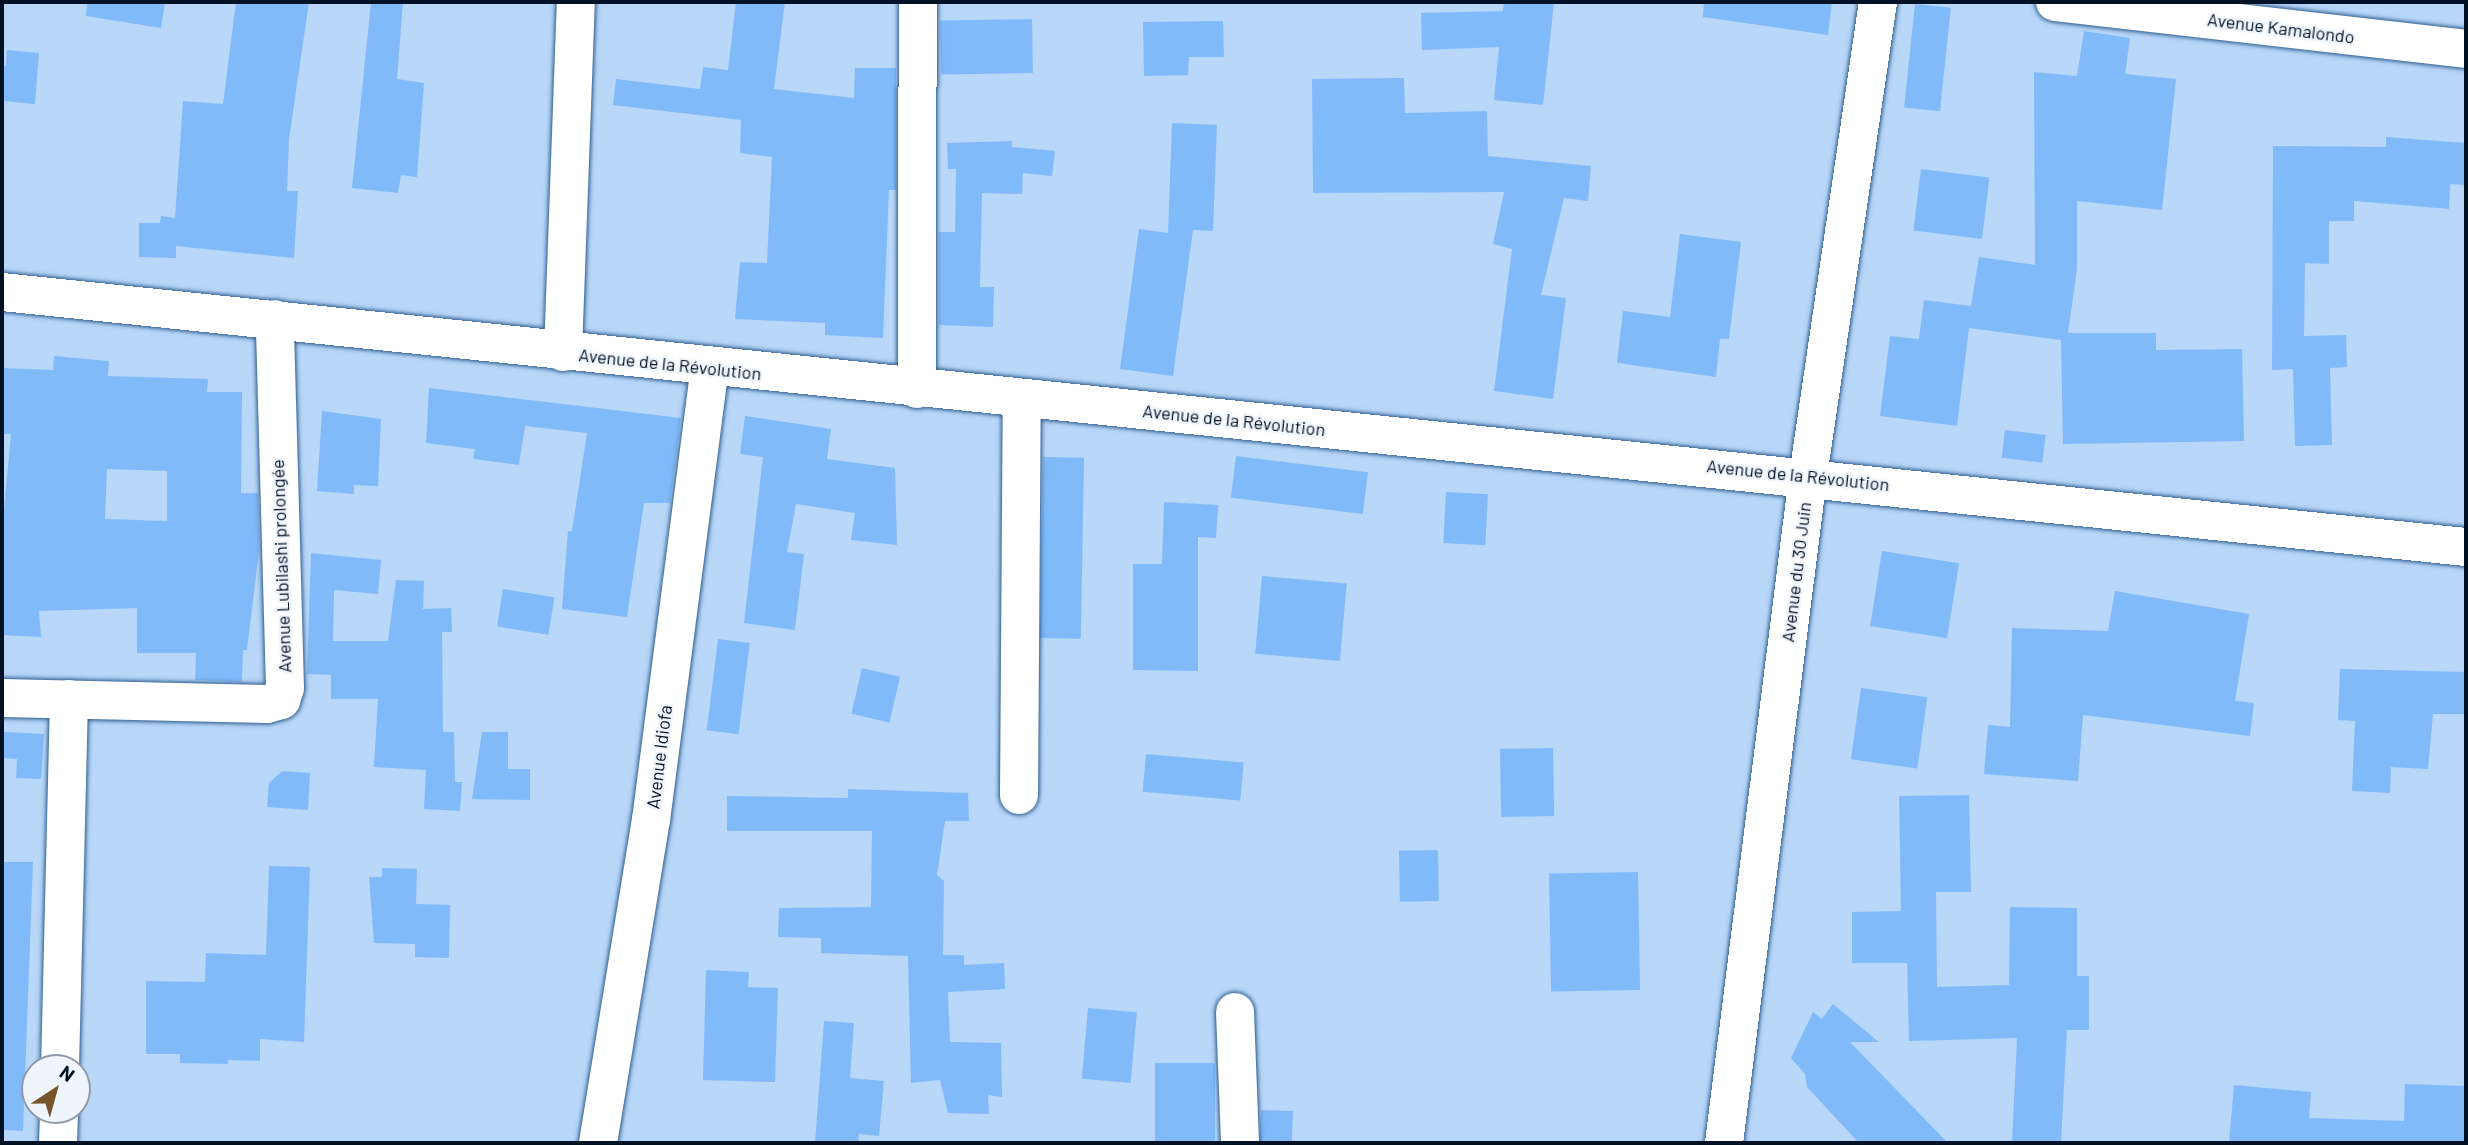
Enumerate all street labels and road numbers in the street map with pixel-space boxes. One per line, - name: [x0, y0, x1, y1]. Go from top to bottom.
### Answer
- street label: Avenue Kamalondo: [2206, 8, 2356, 48]
- street label: Avenue de la Révolution: [578, 344, 762, 384]
- street label: Avenue de la Révolution: [1142, 400, 1326, 440]
- street label: Avenue de la Révolution: [1706, 455, 1890, 495]
- street label: Avenue Lubilashi prolongée: [266, 459, 296, 673]
- street label: Avenue du 30 Juin: [1777, 501, 1815, 643]
- street label: Avenue Idiofa: [642, 704, 676, 810]

